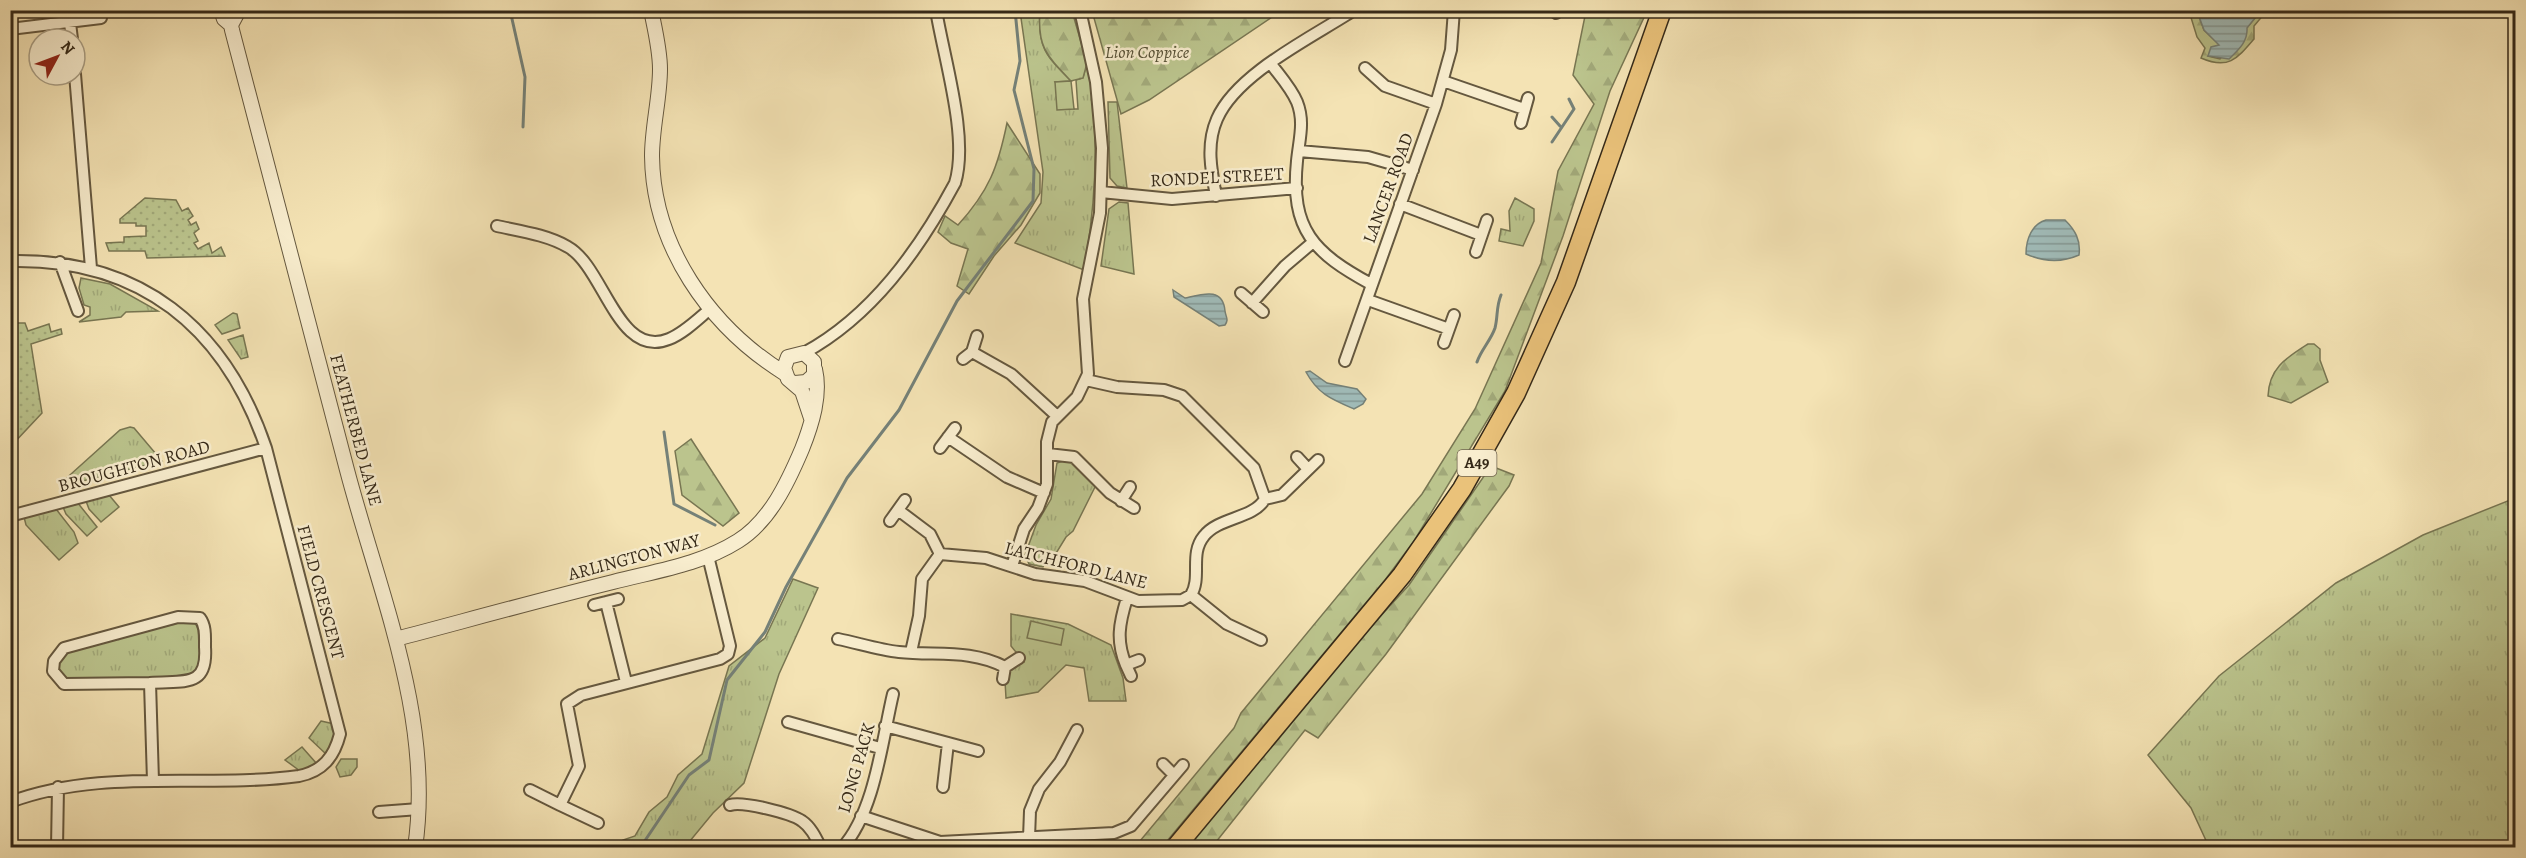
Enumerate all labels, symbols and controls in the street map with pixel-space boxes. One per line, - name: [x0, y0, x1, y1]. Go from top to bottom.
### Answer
- north arrow: [27, 27, 87, 87]
- text: N: [55, 36, 80, 60]
- park label: Lion Coppice: [1105, 40, 1190, 64]
- street label: LANCER ROAD: [1357, 130, 1419, 246]
- street label: RONDEL STREET: [1150, 162, 1285, 192]
- street label: FEATHERBED LANE: [324, 351, 388, 509]
- street label: BROUGHTON ROAD: [55, 434, 213, 498]
- road number: A49: [1458, 450, 1496, 476]
- street label: FIELD CRESCENT: [292, 522, 351, 662]
- street label: ARLINGTON WAY: [564, 527, 704, 586]
- street label: LATCHFORD LANE: [1002, 536, 1150, 594]
- street label: LONG PACK: [832, 720, 880, 816]

